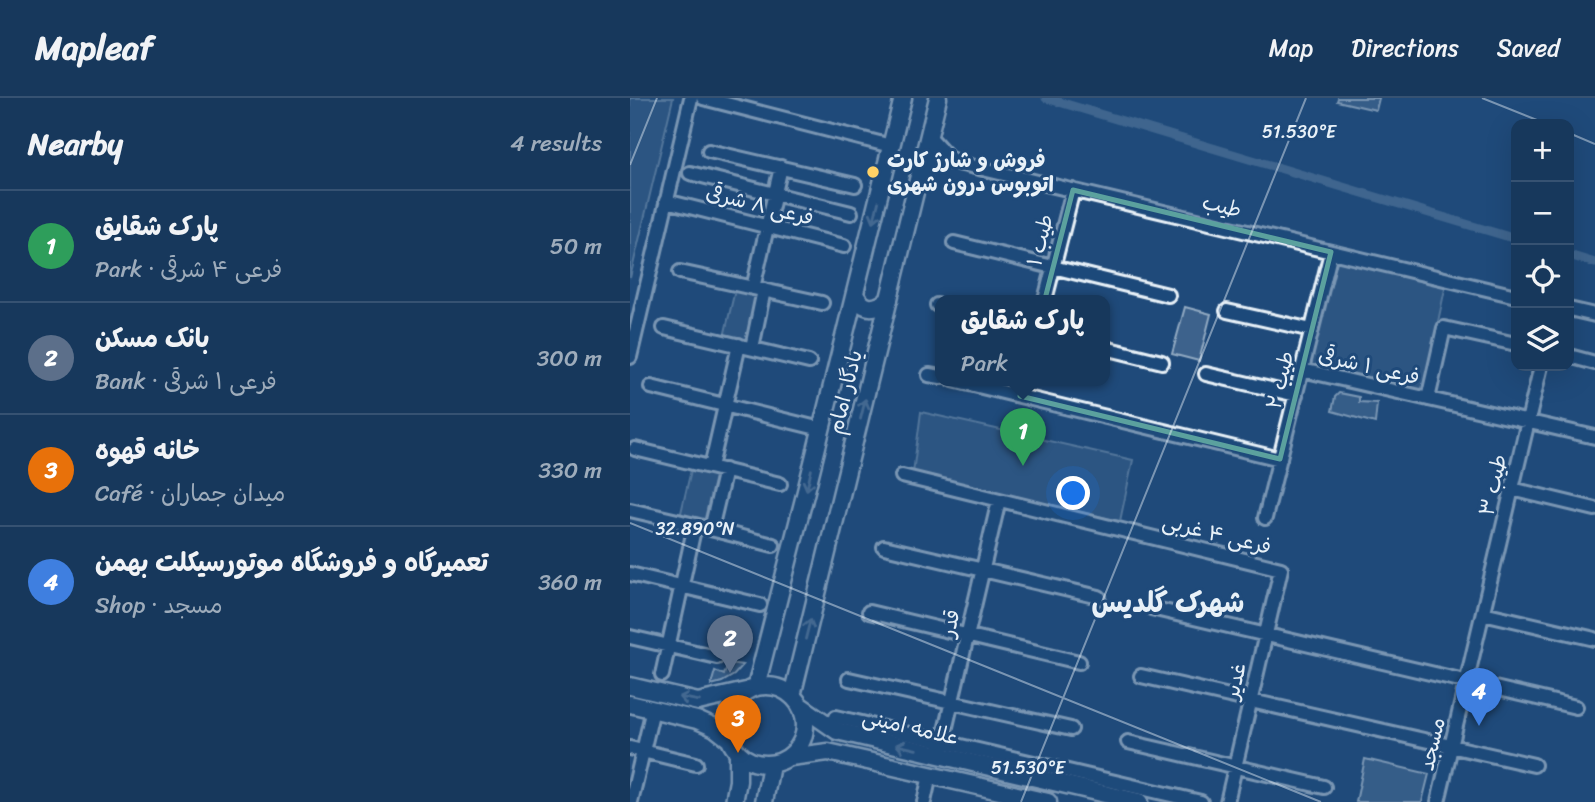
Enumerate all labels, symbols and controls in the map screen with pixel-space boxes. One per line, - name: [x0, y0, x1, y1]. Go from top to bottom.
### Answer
- text: Mapleaf: [35, 19, 153, 77]
- text: Map: [1269, 27, 1313, 69]
- text: Directions: [1351, 27, 1459, 69]
- text: Saved: [1497, 27, 1560, 69]
- text: 51.530°E: [1262, 116, 1337, 148]
- text: Nearby: [28, 117, 123, 171]
- map controls: [1511, 119, 1574, 371]
- button: +: [1511, 119, 1574, 182]
- text: 4 results: [510, 123, 602, 164]
- place label: فروش و شارژ کارت اتوبوس درون شهری: [887, 141, 1054, 203]
- marker: فروش و شارژ کارت اتوبوس درون شهری: [865, 164, 881, 180]
- street label: فرعی ۸ شرقی: [702, 173, 818, 237]
- button: −: [1511, 182, 1574, 245]
- street label: طیب: [1198, 183, 1246, 229]
- one-way arrow: [869, 200, 882, 223]
- text: پارک شقایق: [95, 203, 218, 249]
- street label: طیب ۱: [1015, 210, 1065, 270]
- text: 1: [46, 226, 56, 267]
- text: 50 m: [550, 226, 602, 267]
- button: locate: [1511, 245, 1574, 308]
- text: Park · فرعی ۴ شرقی: [95, 249, 282, 290]
- popup: [935, 295, 1110, 386]
- text: پارک شقایق: [961, 297, 1084, 343]
- button: layers: [1511, 308, 1574, 371]
- text: بانک مسکن: [95, 315, 210, 361]
- street label: فرعی ۱ شرقی: [1314, 336, 1424, 396]
- text: 2: [44, 338, 58, 379]
- text: 300 m: [537, 338, 602, 379]
- text: Park: [961, 343, 1008, 384]
- street label: یادگار امام: [816, 346, 874, 438]
- street label: طیب ۲: [1254, 347, 1306, 413]
- text: Bank · فرعی ۱ شرقی: [95, 361, 277, 402]
- one-way arrow: [857, 398, 870, 420]
- pin: 1: [1000, 408, 1046, 466]
- text: خانه قهوه: [95, 427, 200, 473]
- text: 3: [45, 450, 57, 491]
- text: 330 m: [539, 450, 602, 491]
- street label: طیب ۳: [1467, 450, 1519, 520]
- one-way arrow: [802, 468, 815, 491]
- text: Café · میدان جماران: [95, 473, 286, 514]
- your location: [1056, 476, 1090, 510]
- street label: فرعی ۴ غربی: [1158, 502, 1276, 566]
- text: 32.890°N: [655, 513, 735, 545]
- text: تعمیرگاه و فروشگاه موتورسیکلت بهمن: [95, 539, 488, 585]
- text: 4: [44, 562, 58, 603]
- text: 360 m: [538, 562, 602, 603]
- district label: شهرک گلدیس: [1092, 578, 1244, 627]
- text: Shop · مسجد: [95, 585, 223, 626]
- street label: قدر: [928, 605, 972, 643]
- pin: 2: [707, 615, 753, 673]
- one-way arrow: [802, 619, 815, 641]
- street label: غدیر: [1212, 659, 1258, 705]
- pin: 4: [1456, 668, 1502, 726]
- one-way arrow: [678, 692, 701, 705]
- pin: 3: [715, 695, 761, 753]
- street label: علامه امینی: [858, 697, 964, 757]
- street label: مسجد: [1407, 713, 1457, 775]
- one-way arrow: [895, 740, 918, 753]
- text: 51.530°E: [991, 752, 1066, 784]

